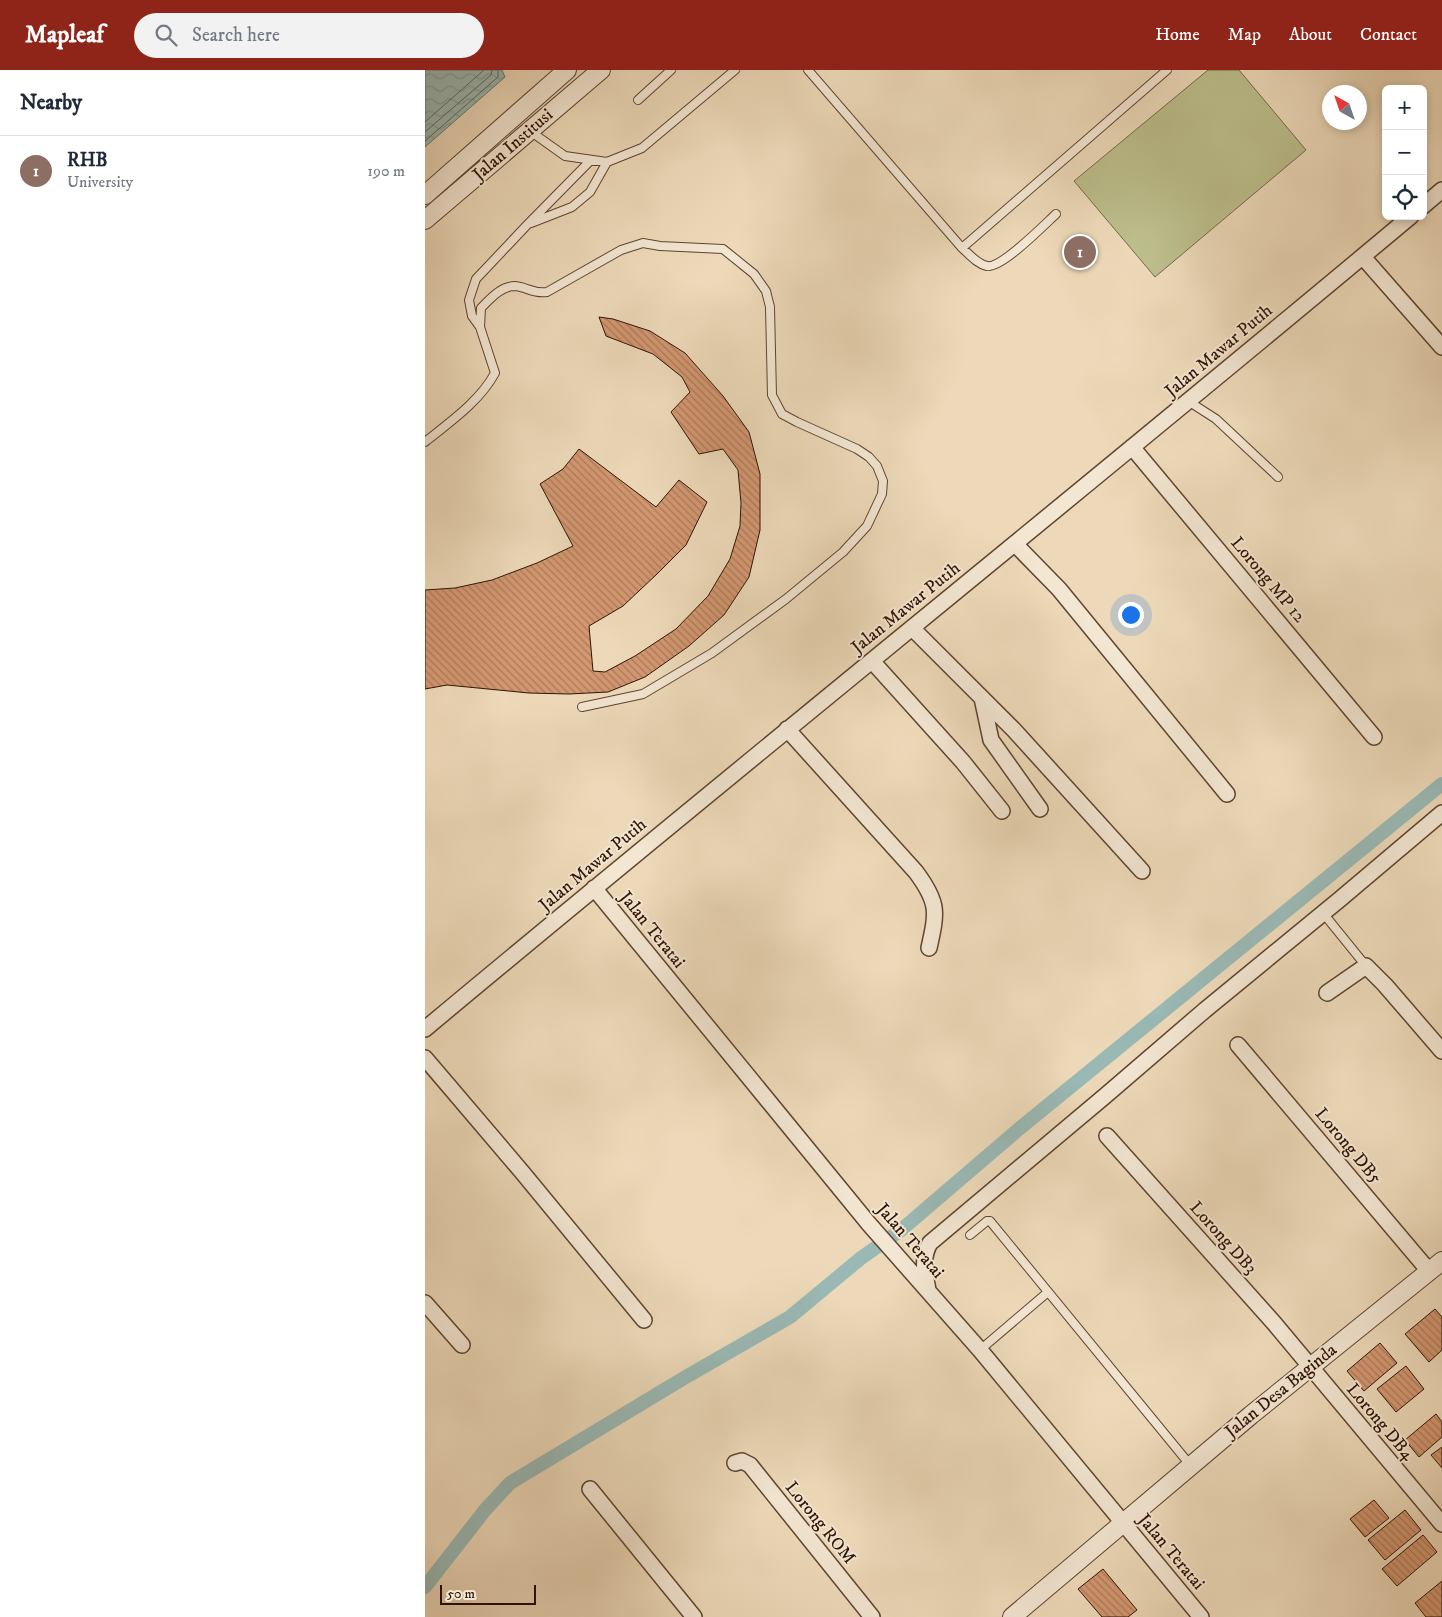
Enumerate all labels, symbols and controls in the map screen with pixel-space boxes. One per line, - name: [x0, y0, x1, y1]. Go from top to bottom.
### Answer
- search box: [134, 13, 484, 58]
- text: Mapleaf: [25, 20, 104, 50]
- icon: search: [152, 21, 180, 49]
- text: Search here: [192, 24, 280, 47]
- text: Home: [1155, 24, 1200, 46]
- text: Map: [1228, 24, 1261, 46]
- text: About: [1289, 24, 1332, 46]
- text: Contact: [1360, 24, 1417, 46]
- north arrow: [1322, 85, 1367, 130]
- map controls: [1382, 85, 1427, 220]
- button: +: [1382, 85, 1427, 130]
- text: Nearby: [20, 90, 82, 116]
- street label: Jalan Institusi: [467, 104, 558, 187]
- button: −: [1382, 130, 1427, 175]
- text: RHB: [67, 149, 108, 172]
- text: 1: [33, 161, 39, 181]
- text: 190 m: [367, 161, 405, 181]
- text: University: [67, 172, 133, 192]
- button: locate: [1382, 175, 1427, 220]
- pin: 1: [1064, 233, 1096, 271]
- street label: Jalan Mawar Putih: [1159, 299, 1278, 404]
- street label: Lorong MP 12: [1226, 533, 1310, 628]
- street label: Jalan Mawar Putih: [846, 557, 965, 660]
- your location: [1118, 602, 1144, 628]
- street label: Jalan Mawar Putih: [533, 813, 652, 918]
- street label: Jalan Teratai: [613, 886, 690, 973]
- street label: Lorong DB5: [1310, 1103, 1386, 1189]
- street label: Jalan Teratai: [870, 1197, 949, 1283]
- street label: Lorong DB3: [1185, 1197, 1261, 1279]
- street label: Jalan Desa Baginda: [1219, 1339, 1342, 1444]
- street label: Lorong DB4: [1341, 1379, 1419, 1466]
- street label: Lorong ROM: [780, 1477, 860, 1569]
- street label: Jalan Teratai: [1132, 1508, 1209, 1594]
- scale bar: [440, 1582, 536, 1605]
- text: 50 m: [447, 1585, 475, 1603]

